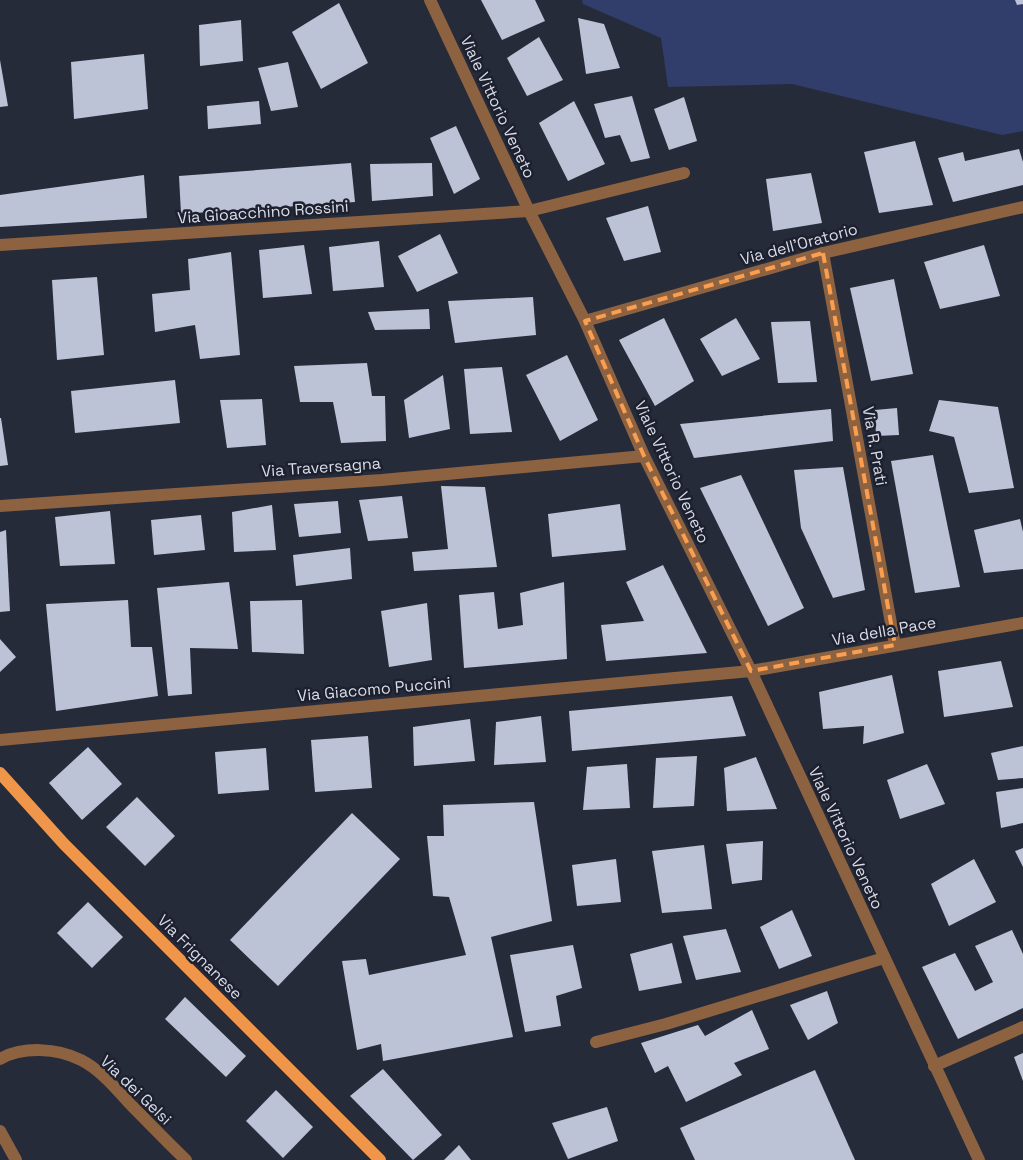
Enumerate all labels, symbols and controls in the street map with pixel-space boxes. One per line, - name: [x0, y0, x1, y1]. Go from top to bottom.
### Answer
- street label: Viale Vittorio Veneto: [456, 32, 540, 182]
- street label: Via Gioacchino Rossini: [177, 196, 349, 228]
- street label: Via dell'Oratorio: [738, 218, 860, 270]
- street label: Viale Vittorio Veneto: [630, 397, 714, 547]
- street label: Via R. Prati: [858, 405, 892, 487]
- street label: Via Traversagna: [261, 452, 381, 482]
- street label: Via della Pace: [830, 611, 938, 651]
- street label: Via Giacomo Puccini: [296, 672, 452, 706]
- street label: Viale Vittorio Veneto: [804, 763, 888, 913]
- street label: Via Frignanese: [153, 910, 247, 1004]
- street label: Via dei Gelsi: [96, 1051, 176, 1129]

